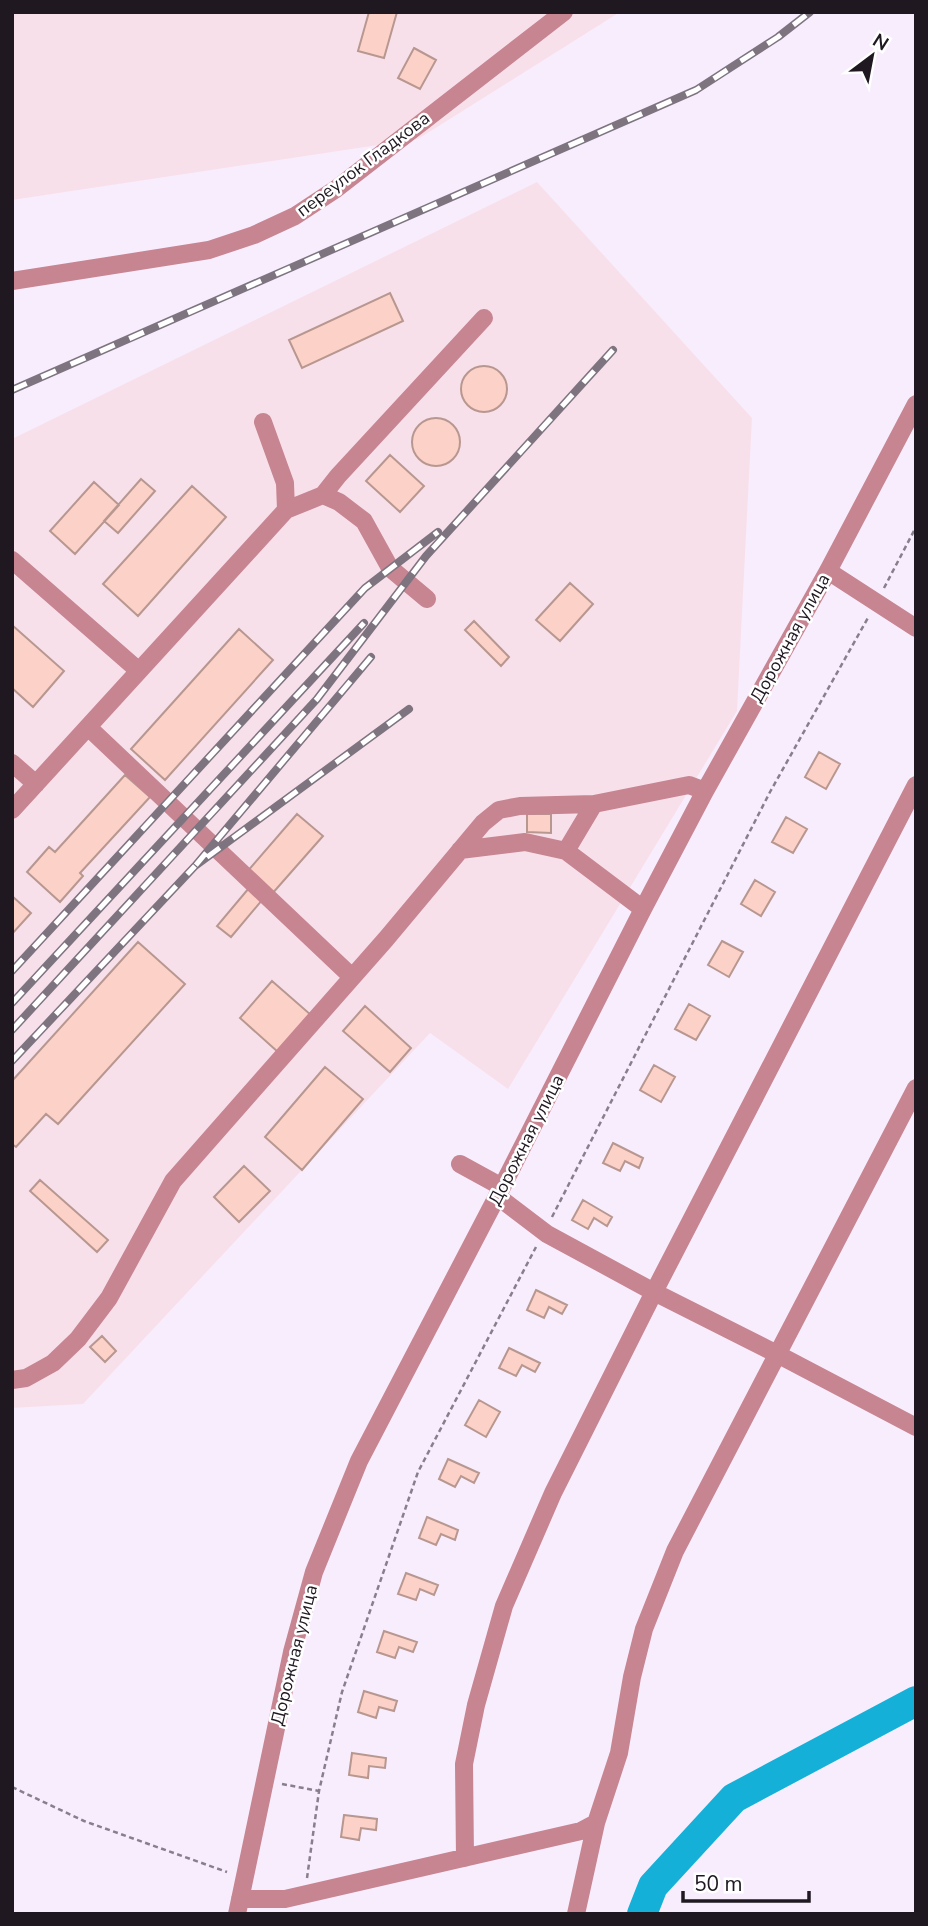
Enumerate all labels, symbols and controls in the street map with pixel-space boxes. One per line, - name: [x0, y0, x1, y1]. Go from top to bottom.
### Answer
- north arrow: [837, 21, 907, 91]
- text: N: [868, 28, 893, 57]
- street label: переулок Гладкова: [291, 106, 435, 222]
- street label: Дорожная улица: [745, 569, 835, 707]
- street label: Дорожная улица: [483, 1070, 569, 1210]
- street label: Дорожная улица: [265, 1582, 323, 1728]
- scale bar: [683, 1860, 809, 1904]
- text: 50 m: [694, 1870, 743, 1898]

